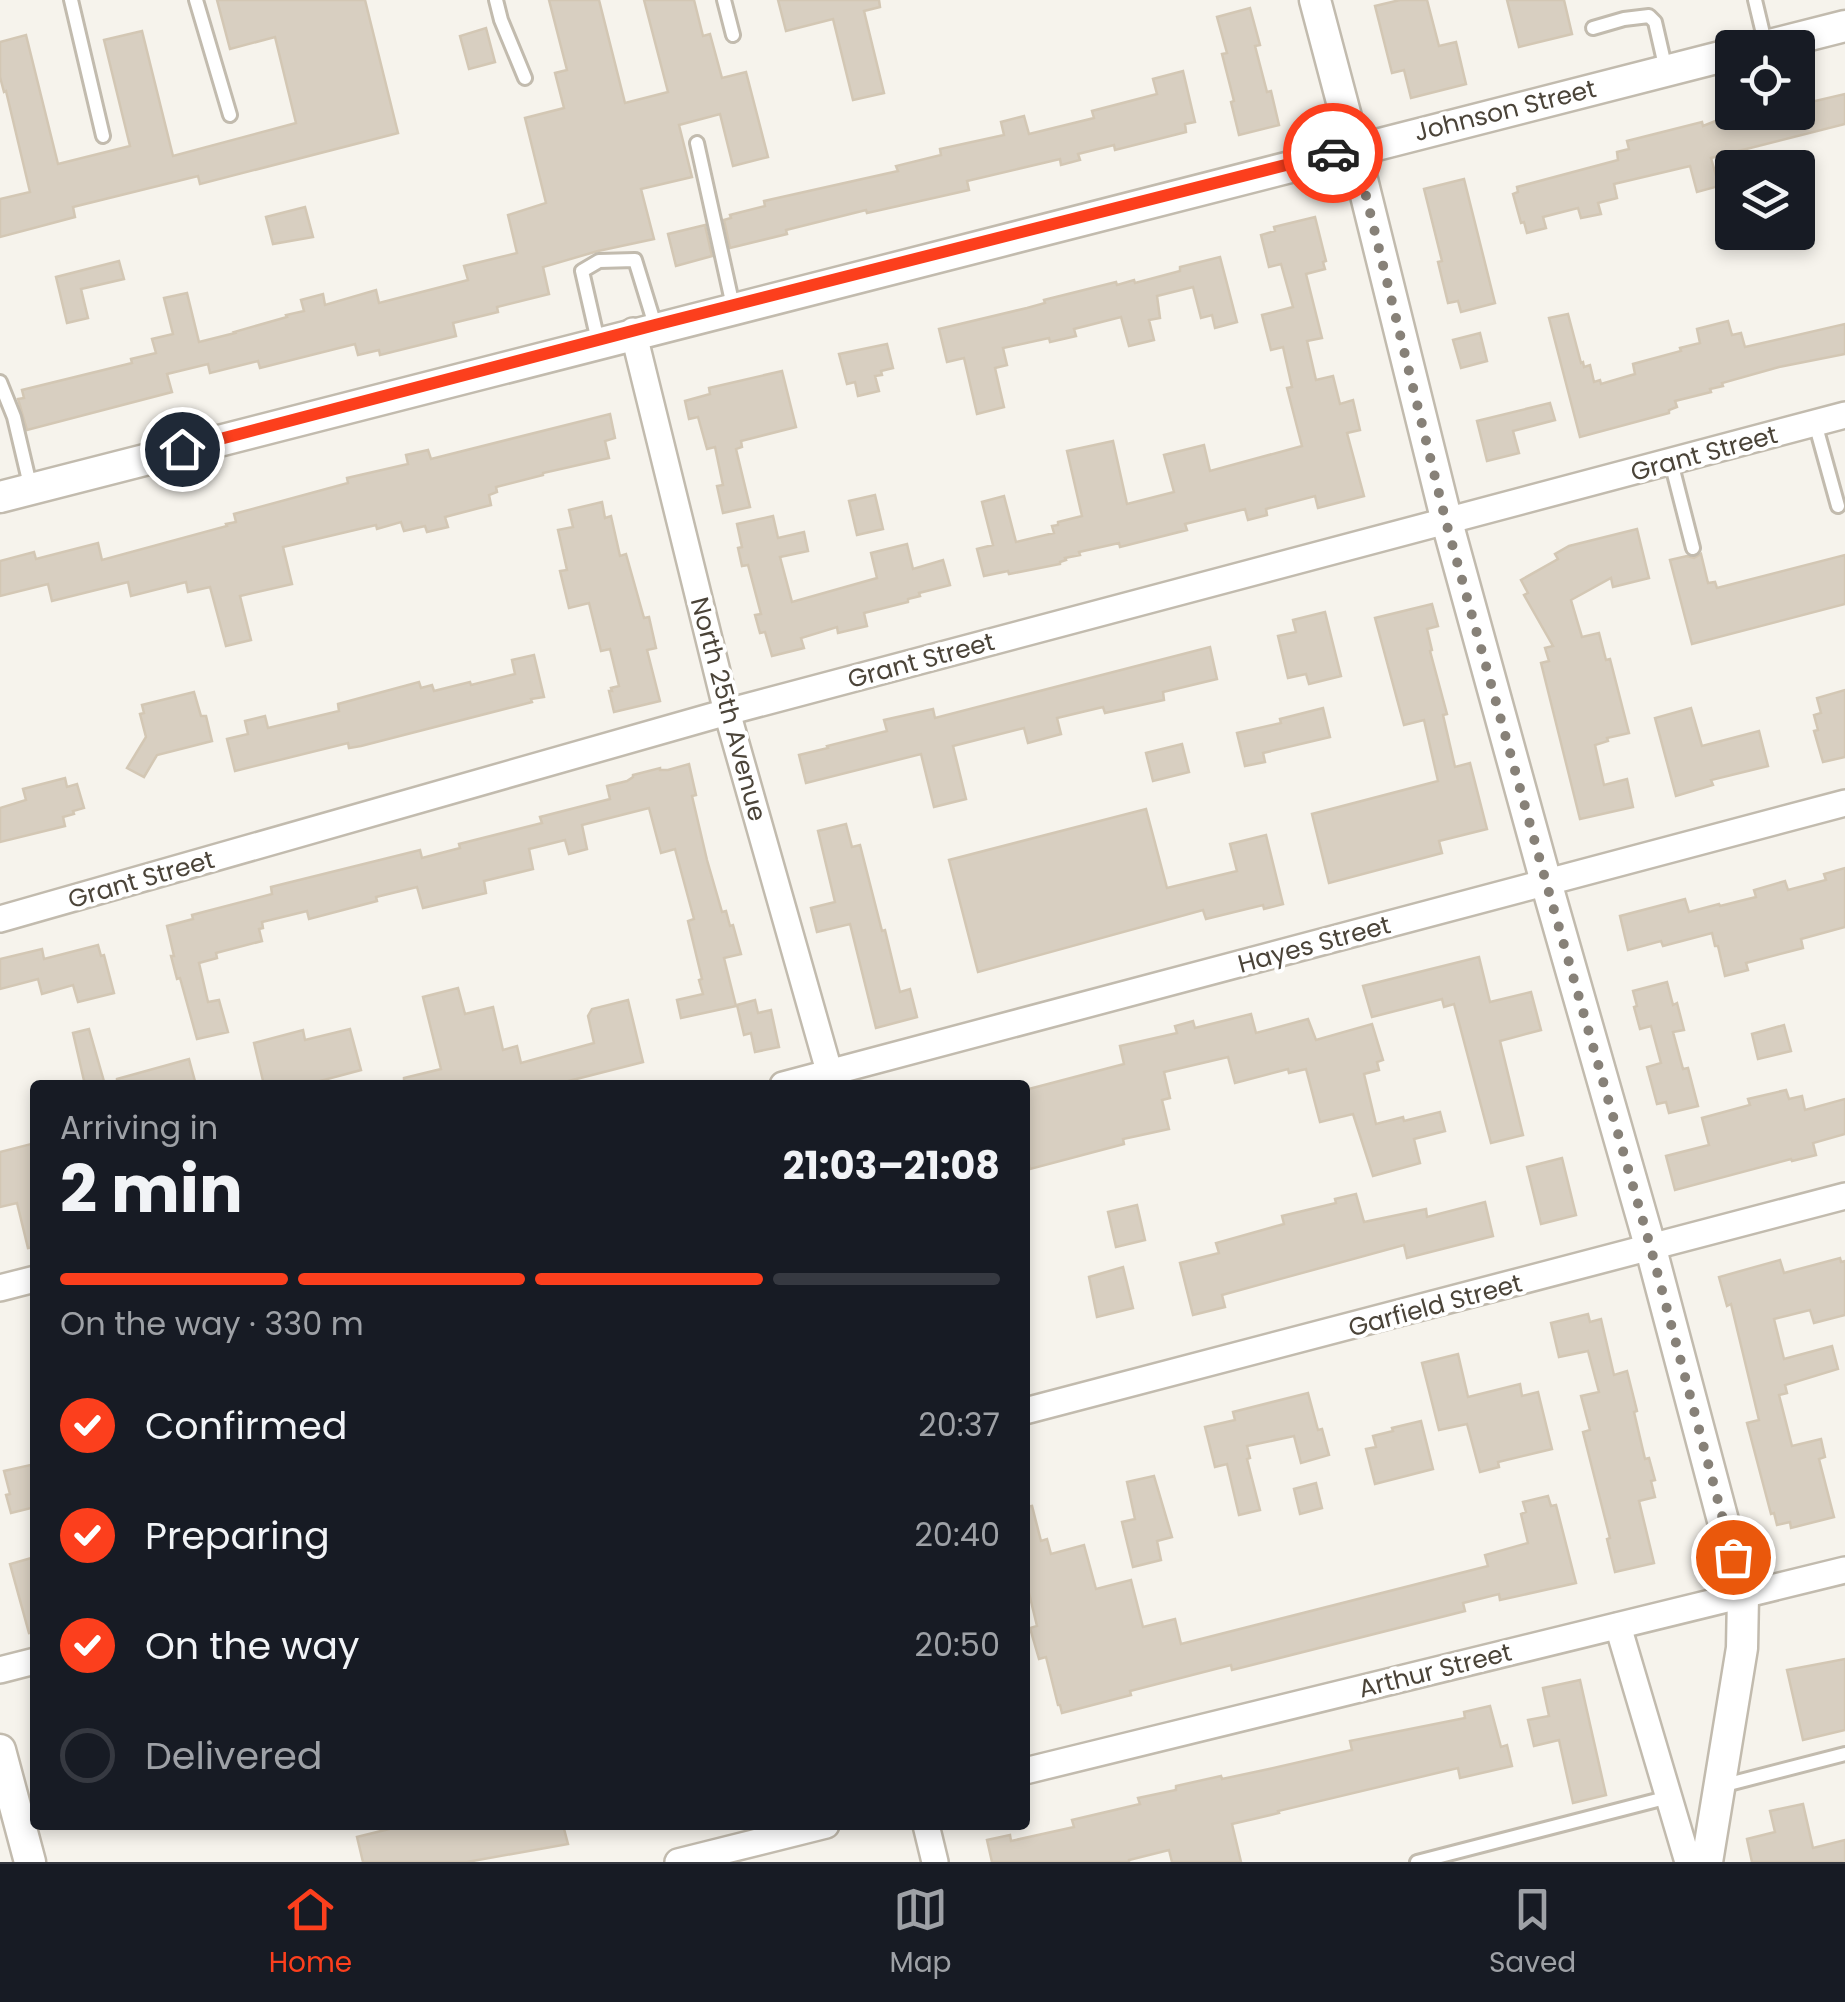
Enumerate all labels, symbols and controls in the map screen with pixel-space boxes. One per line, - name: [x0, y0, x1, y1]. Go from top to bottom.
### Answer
- map controls: [1715, 30, 1815, 250]
- button: locate: [1715, 30, 1815, 130]
- street label: Johnson Street: [1411, 71, 1600, 150]
- courier: [1283, 103, 1383, 203]
- icon: car: [1306, 126, 1361, 181]
- button: layers: [1715, 150, 1815, 250]
- pin: [140, 407, 225, 492]
- street label: Grant Street: [1627, 417, 1781, 490]
- icon: home: [155, 422, 210, 477]
- street label: North 25th Avenue: [682, 593, 775, 825]
- street label: Grant Street: [844, 624, 998, 697]
- street label: Grant Street: [64, 842, 218, 917]
- street label: Hayes Street: [1234, 907, 1394, 982]
- text: Arriving in: [60, 1105, 218, 1150]
- text: 21:03–21:08: [783, 1139, 1000, 1192]
- text: 2 min: [60, 1144, 243, 1235]
- street label: Garfield Street: [1344, 1265, 1526, 1345]
- text: On the way · 330 m: [60, 1301, 364, 1346]
- icon: check: [60, 1398, 115, 1453]
- text: Confirmed: [145, 1399, 347, 1452]
- text: 20:37: [918, 1402, 1000, 1447]
- icon: check: [60, 1508, 115, 1563]
- text: Preparing: [145, 1509, 330, 1562]
- text: 20:40: [914, 1512, 1000, 1557]
- pin: [1691, 1515, 1776, 1600]
- icon: bag: [1706, 1530, 1761, 1585]
- icon: check: [60, 1618, 115, 1673]
- text: On the way: [145, 1619, 359, 1672]
- text: 20:50: [914, 1622, 1000, 1667]
- street label: Arthur Street: [1355, 1635, 1515, 1706]
- text: Delivered: [145, 1729, 322, 1782]
- tab: Home: [269, 1882, 352, 1984]
- tab: Map: [890, 1882, 952, 1984]
- tab: Saved: [1489, 1882, 1576, 1984]

